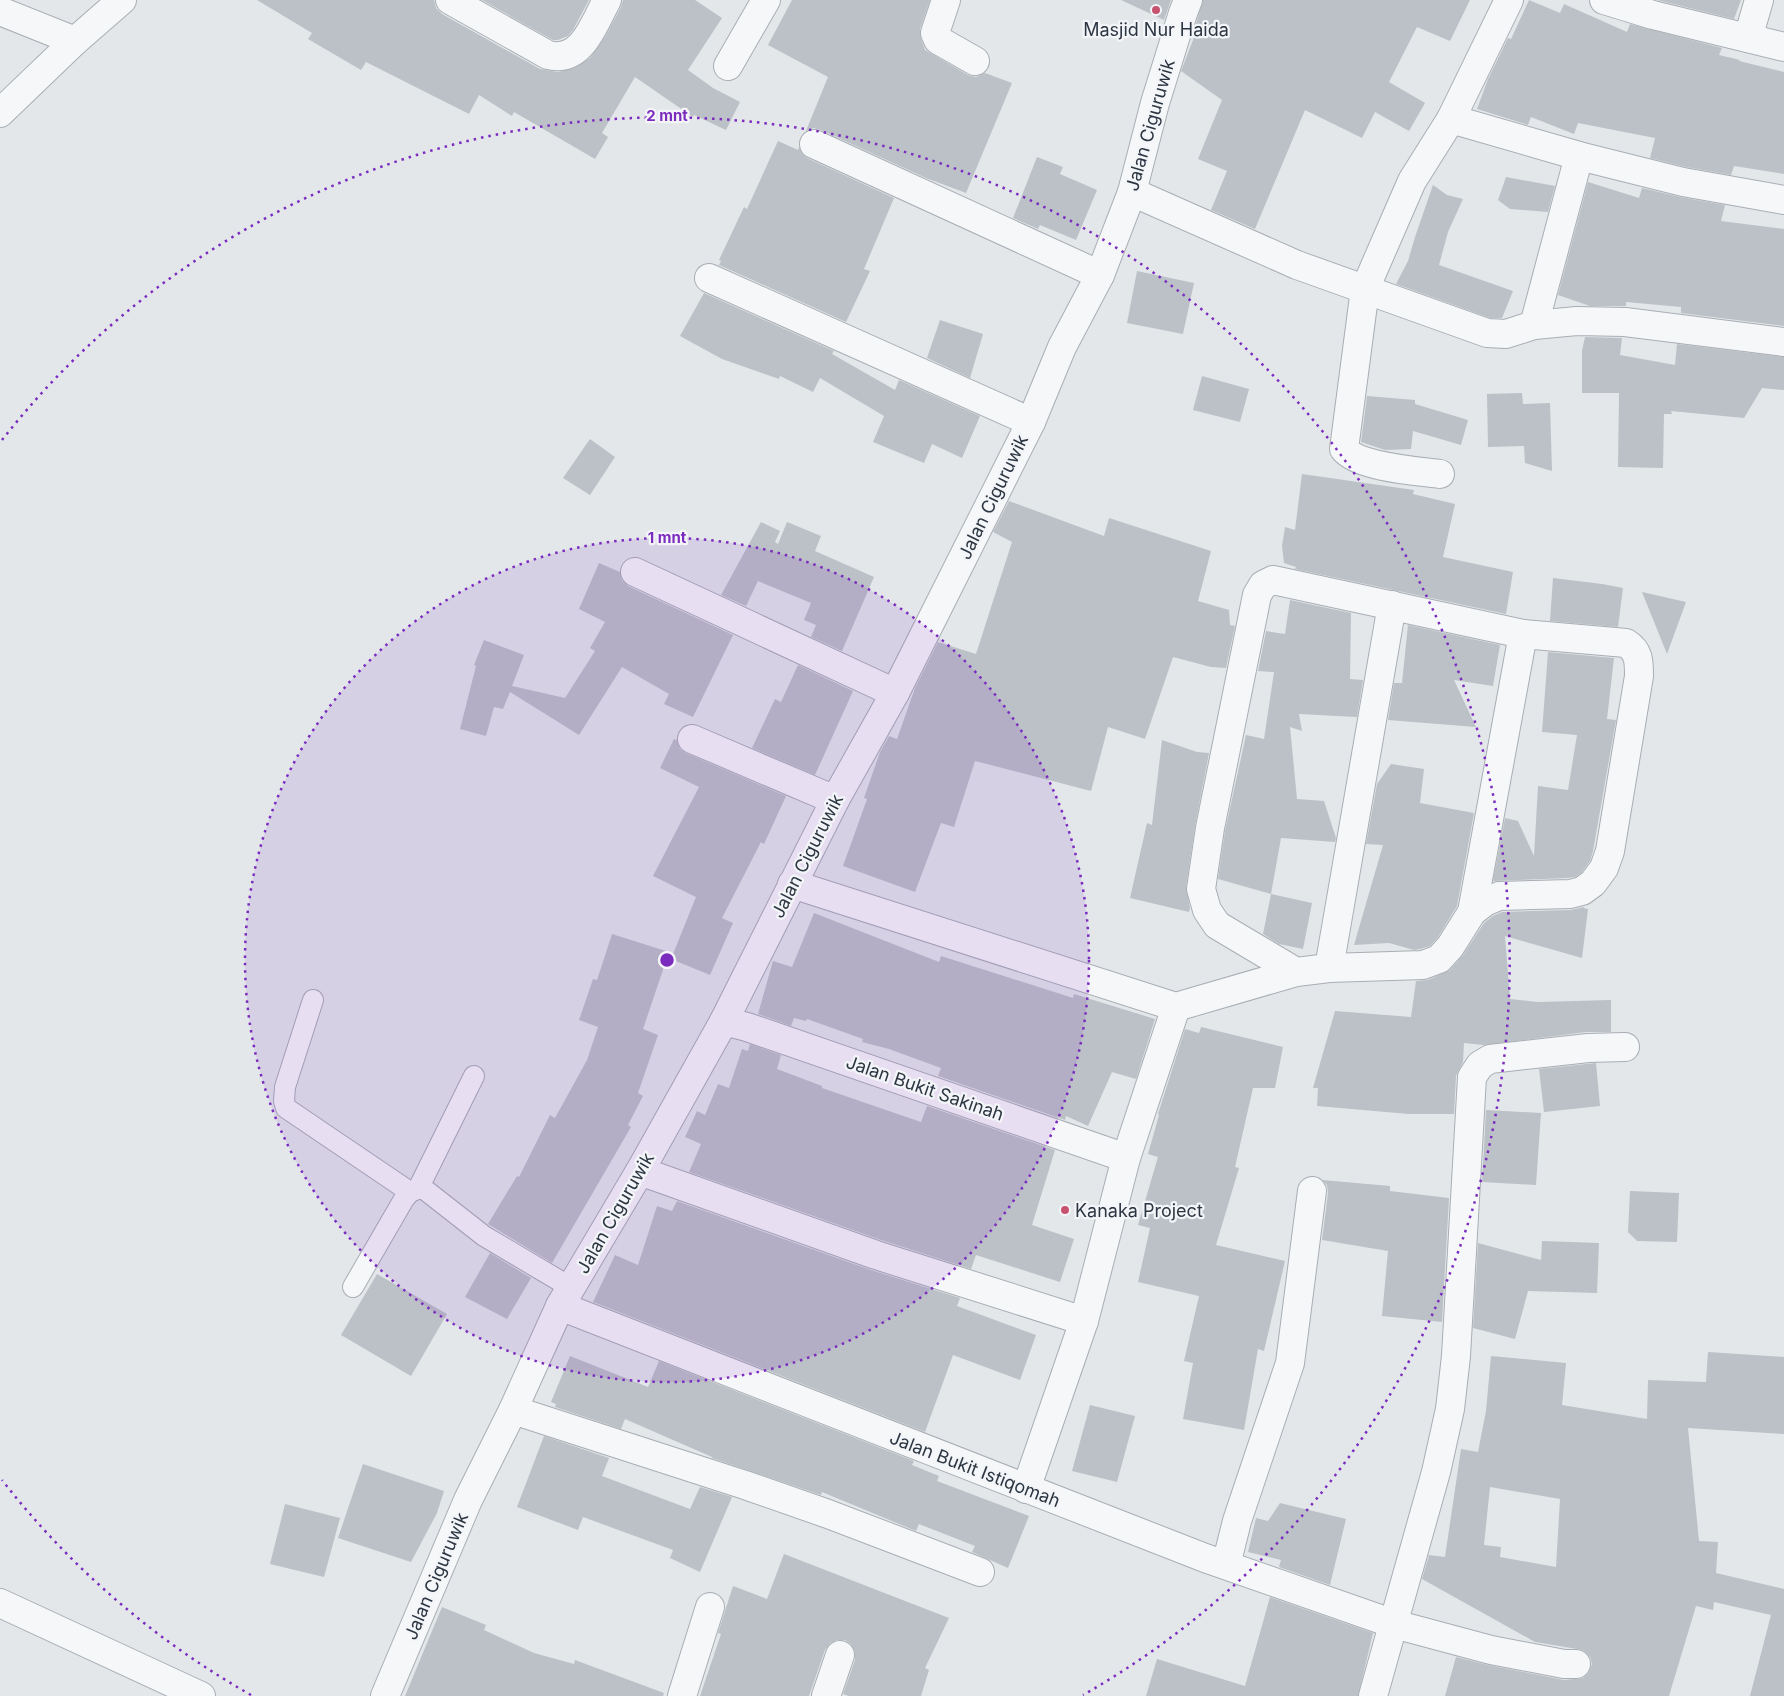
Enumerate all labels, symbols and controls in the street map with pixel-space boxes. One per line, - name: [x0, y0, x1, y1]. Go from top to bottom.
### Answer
- marker: Masjid Nur Haida: [1150, 4, 1162, 16]
- place label: Masjid Nur Haida: [1083, 19, 1229, 40]
- street label: Jalan Ciguruwik: [1121, 57, 1179, 193]
- text: 2 mnt: [646, 106, 688, 125]
- street label: Jalan Ciguruwik: [954, 431, 1032, 563]
- text: 1 mnt: [648, 528, 687, 547]
- street label: Jalan Ciguruwik: [767, 790, 847, 921]
- centre of rings: [658, 951, 676, 969]
- street label: Jalan Bukit Sakinah: [843, 1051, 1007, 1125]
- street label: Jalan Ciguruwik: [572, 1149, 658, 1277]
- place label: Kanaka Project: [1075, 1200, 1203, 1221]
- marker: Kanaka Project: [1059, 1204, 1071, 1216]
- street label: Jalan Bukit Istiqomah: [887, 1427, 1063, 1511]
- street label: Jalan Ciguruwik: [400, 1509, 472, 1643]

